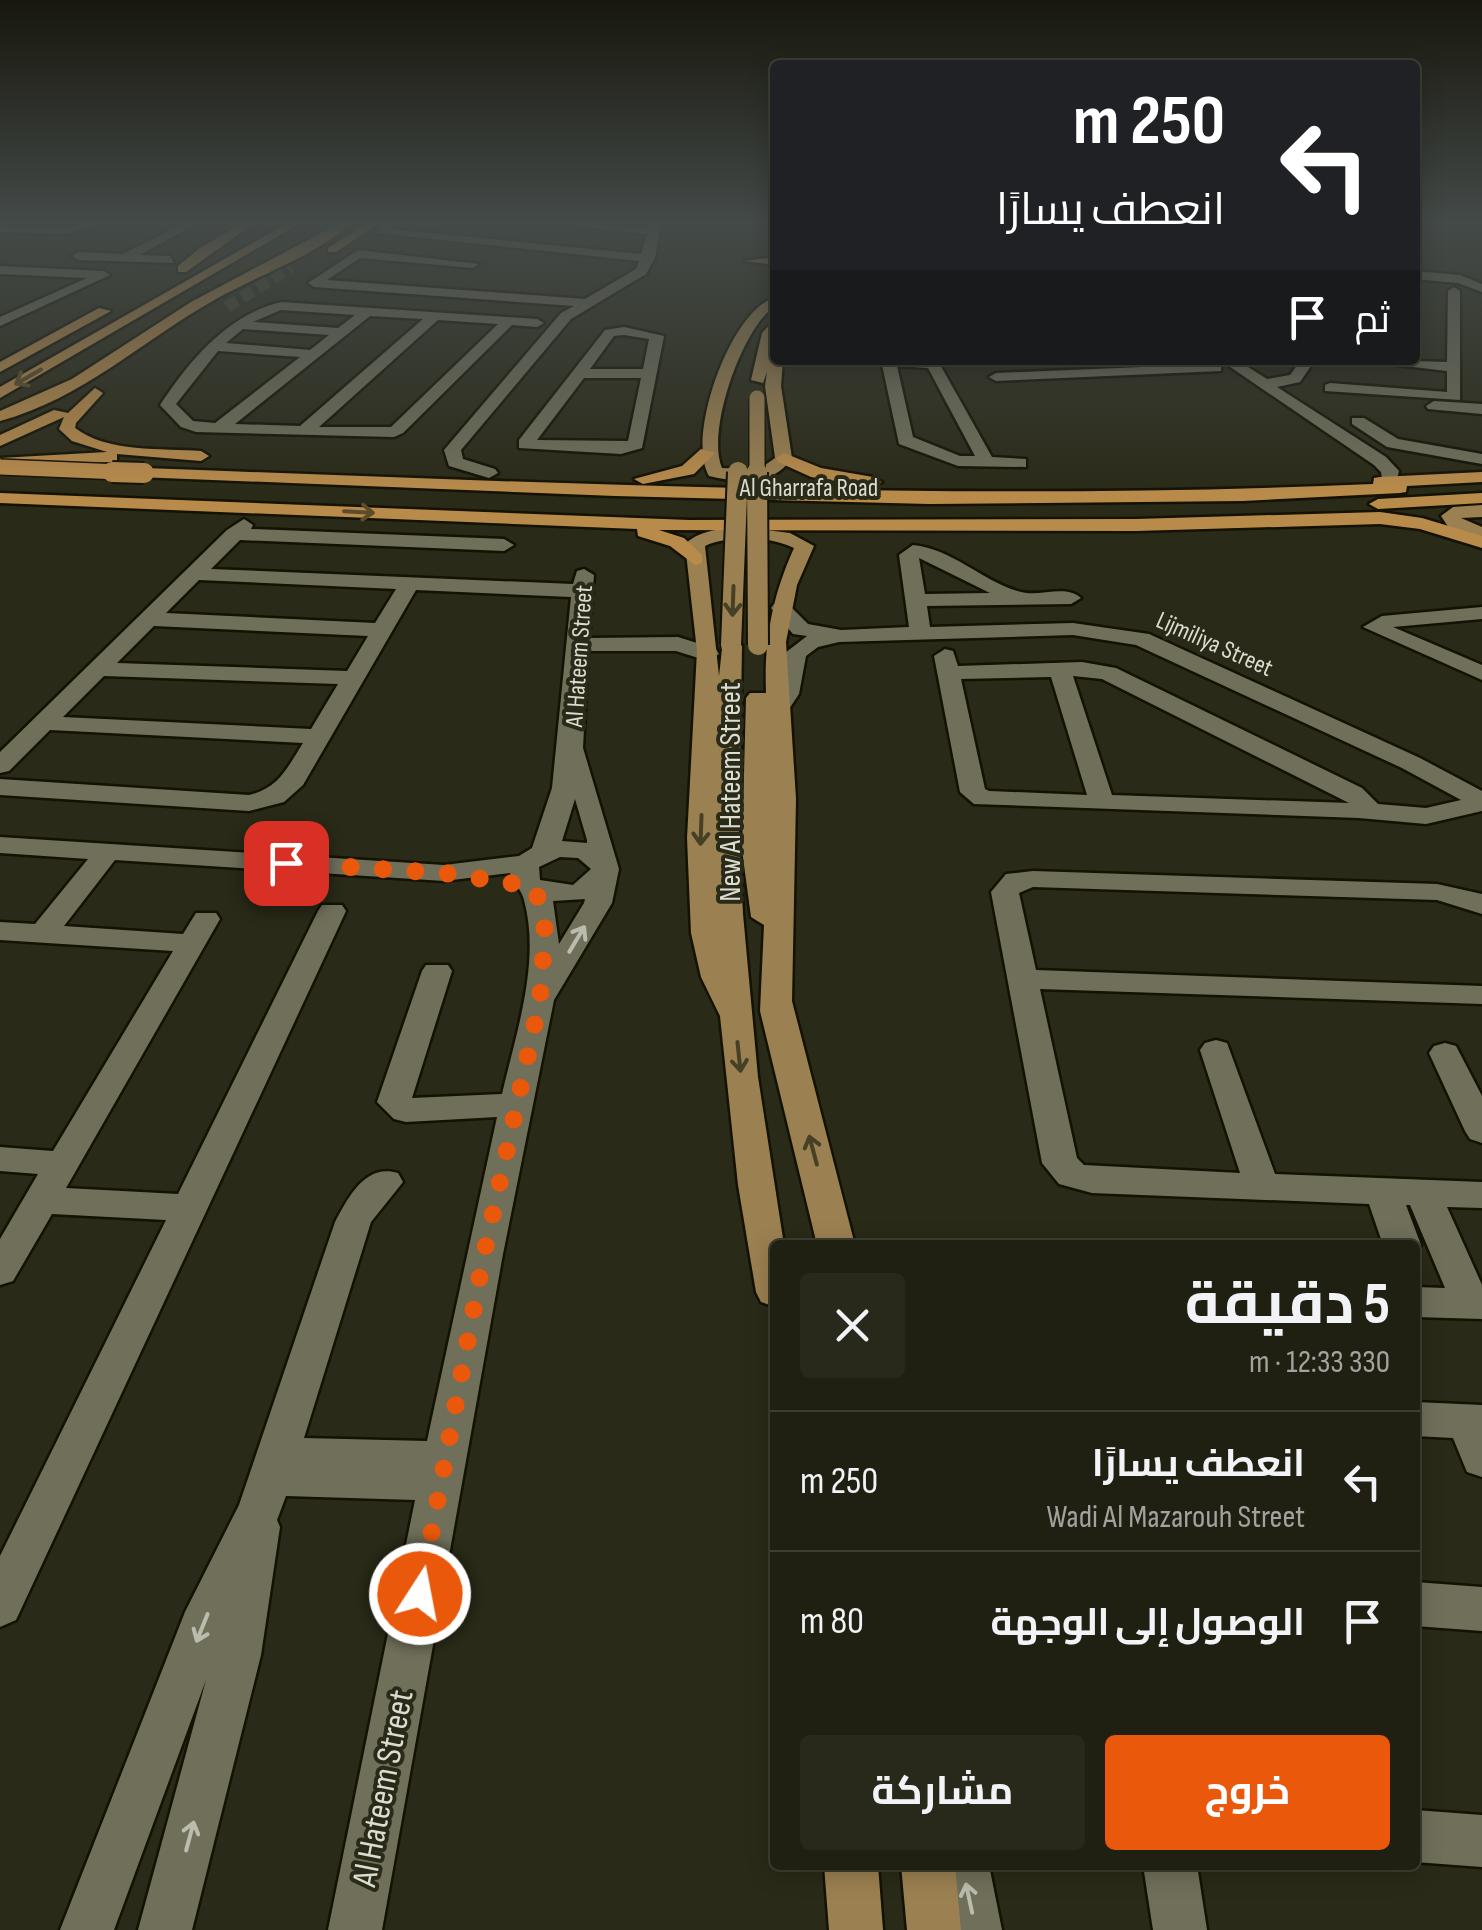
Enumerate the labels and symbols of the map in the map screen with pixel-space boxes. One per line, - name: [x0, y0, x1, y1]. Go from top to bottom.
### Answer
- one-way arrow: [14, 368, 43, 388]
- street label: Al Gharrafa Road: [739, 473, 878, 504]
- one-way arrow: [343, 503, 375, 522]
- street label: Al Hateem Street: [559, 584, 600, 729]
- one-way arrow: [723, 585, 742, 617]
- street label: Lijmiliya Street: [1151, 605, 1278, 684]
- street label: New Al Hateem Street: [713, 682, 749, 902]
- one-way arrow: [691, 814, 710, 846]
- pin: [244, 821, 329, 906]
- one-way arrow: [567, 925, 587, 954]
- one-way arrow: [730, 1040, 749, 1072]
- one-way arrow: [803, 1135, 822, 1166]
- position arrow: [368, 1542, 472, 1646]
- one-way arrow: [191, 1612, 209, 1643]
- street label: Al Hateem Street: [343, 1686, 424, 1891]
- one-way arrow: [182, 1821, 201, 1852]
- one-way arrow: [958, 1882, 977, 1914]

